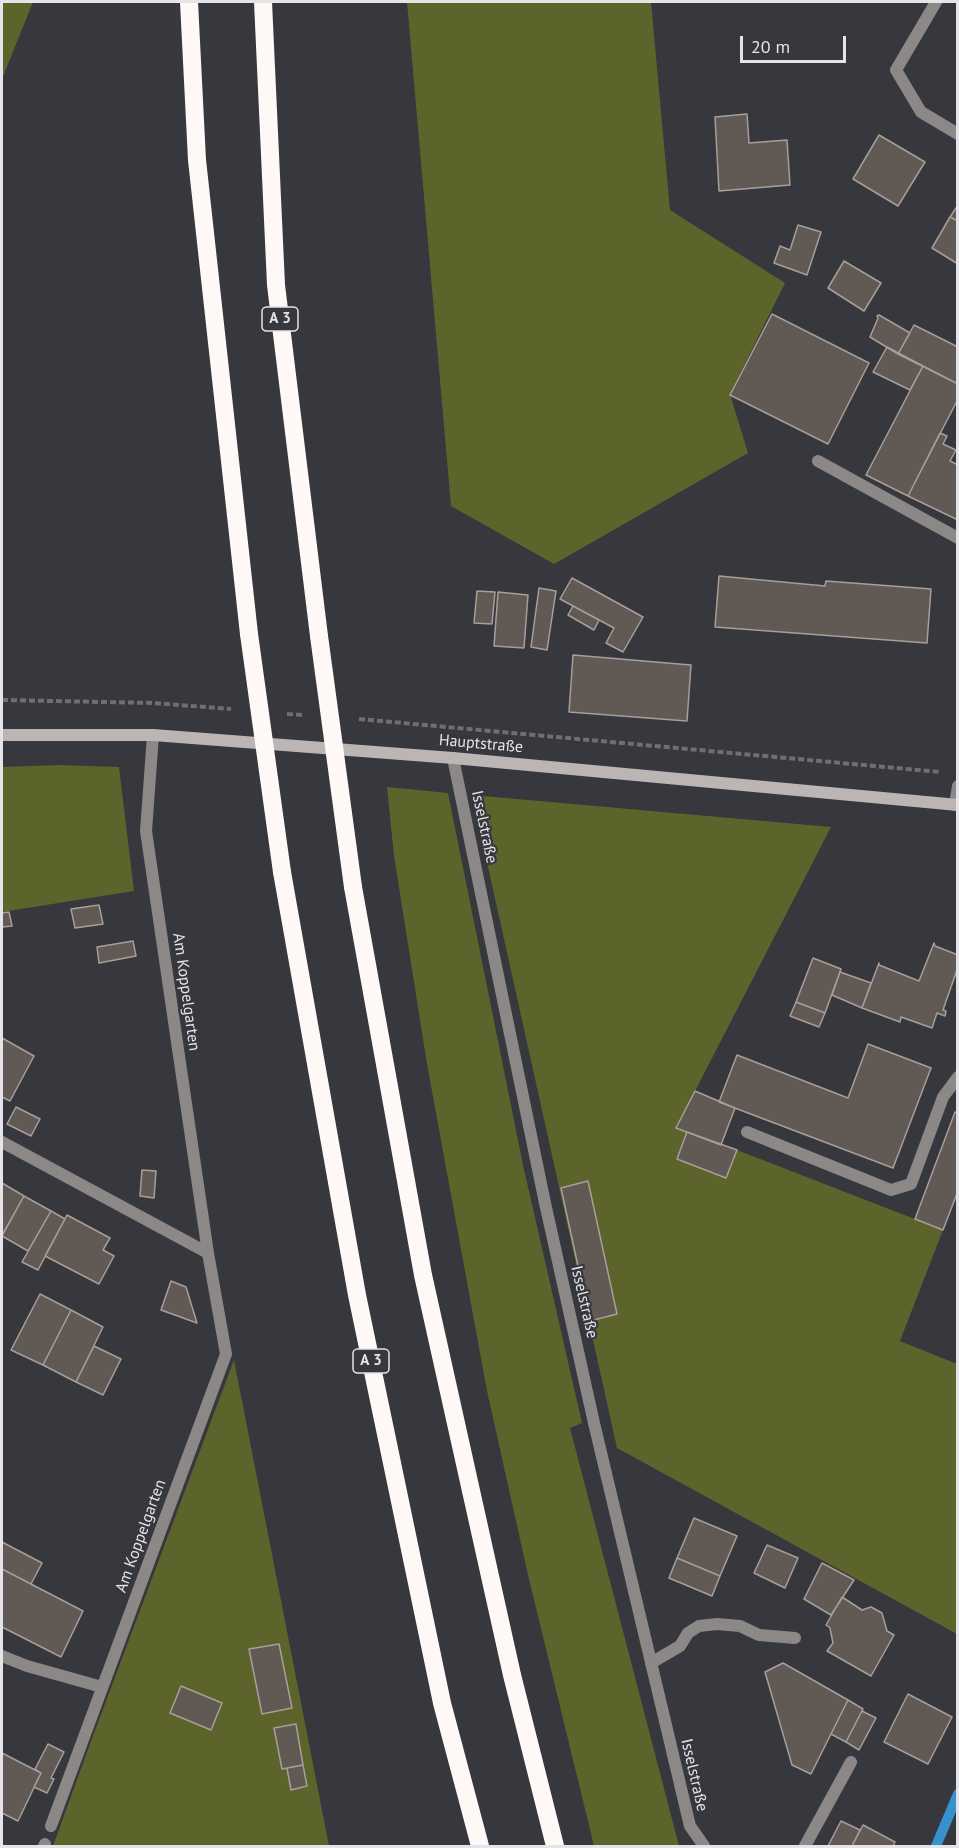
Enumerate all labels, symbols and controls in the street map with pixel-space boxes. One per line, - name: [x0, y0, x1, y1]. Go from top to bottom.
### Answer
- scale bar: [743, 24, 850, 62]
- text: 20 m: [751, 35, 790, 58]
- road number: A 3: [262, 307, 298, 331]
- street label: Hauptstraße: [438, 731, 524, 757]
- street label: Isselstraße: [467, 789, 501, 865]
- street label: Am Koppelgarten: [168, 932, 204, 1052]
- street label: Isselstraße: [566, 1264, 602, 1340]
- road number: A 3: [353, 1349, 389, 1373]
- street label: Am Koppelgarten: [112, 1477, 170, 1595]
- street label: Isselstraße: [676, 1737, 712, 1813]

